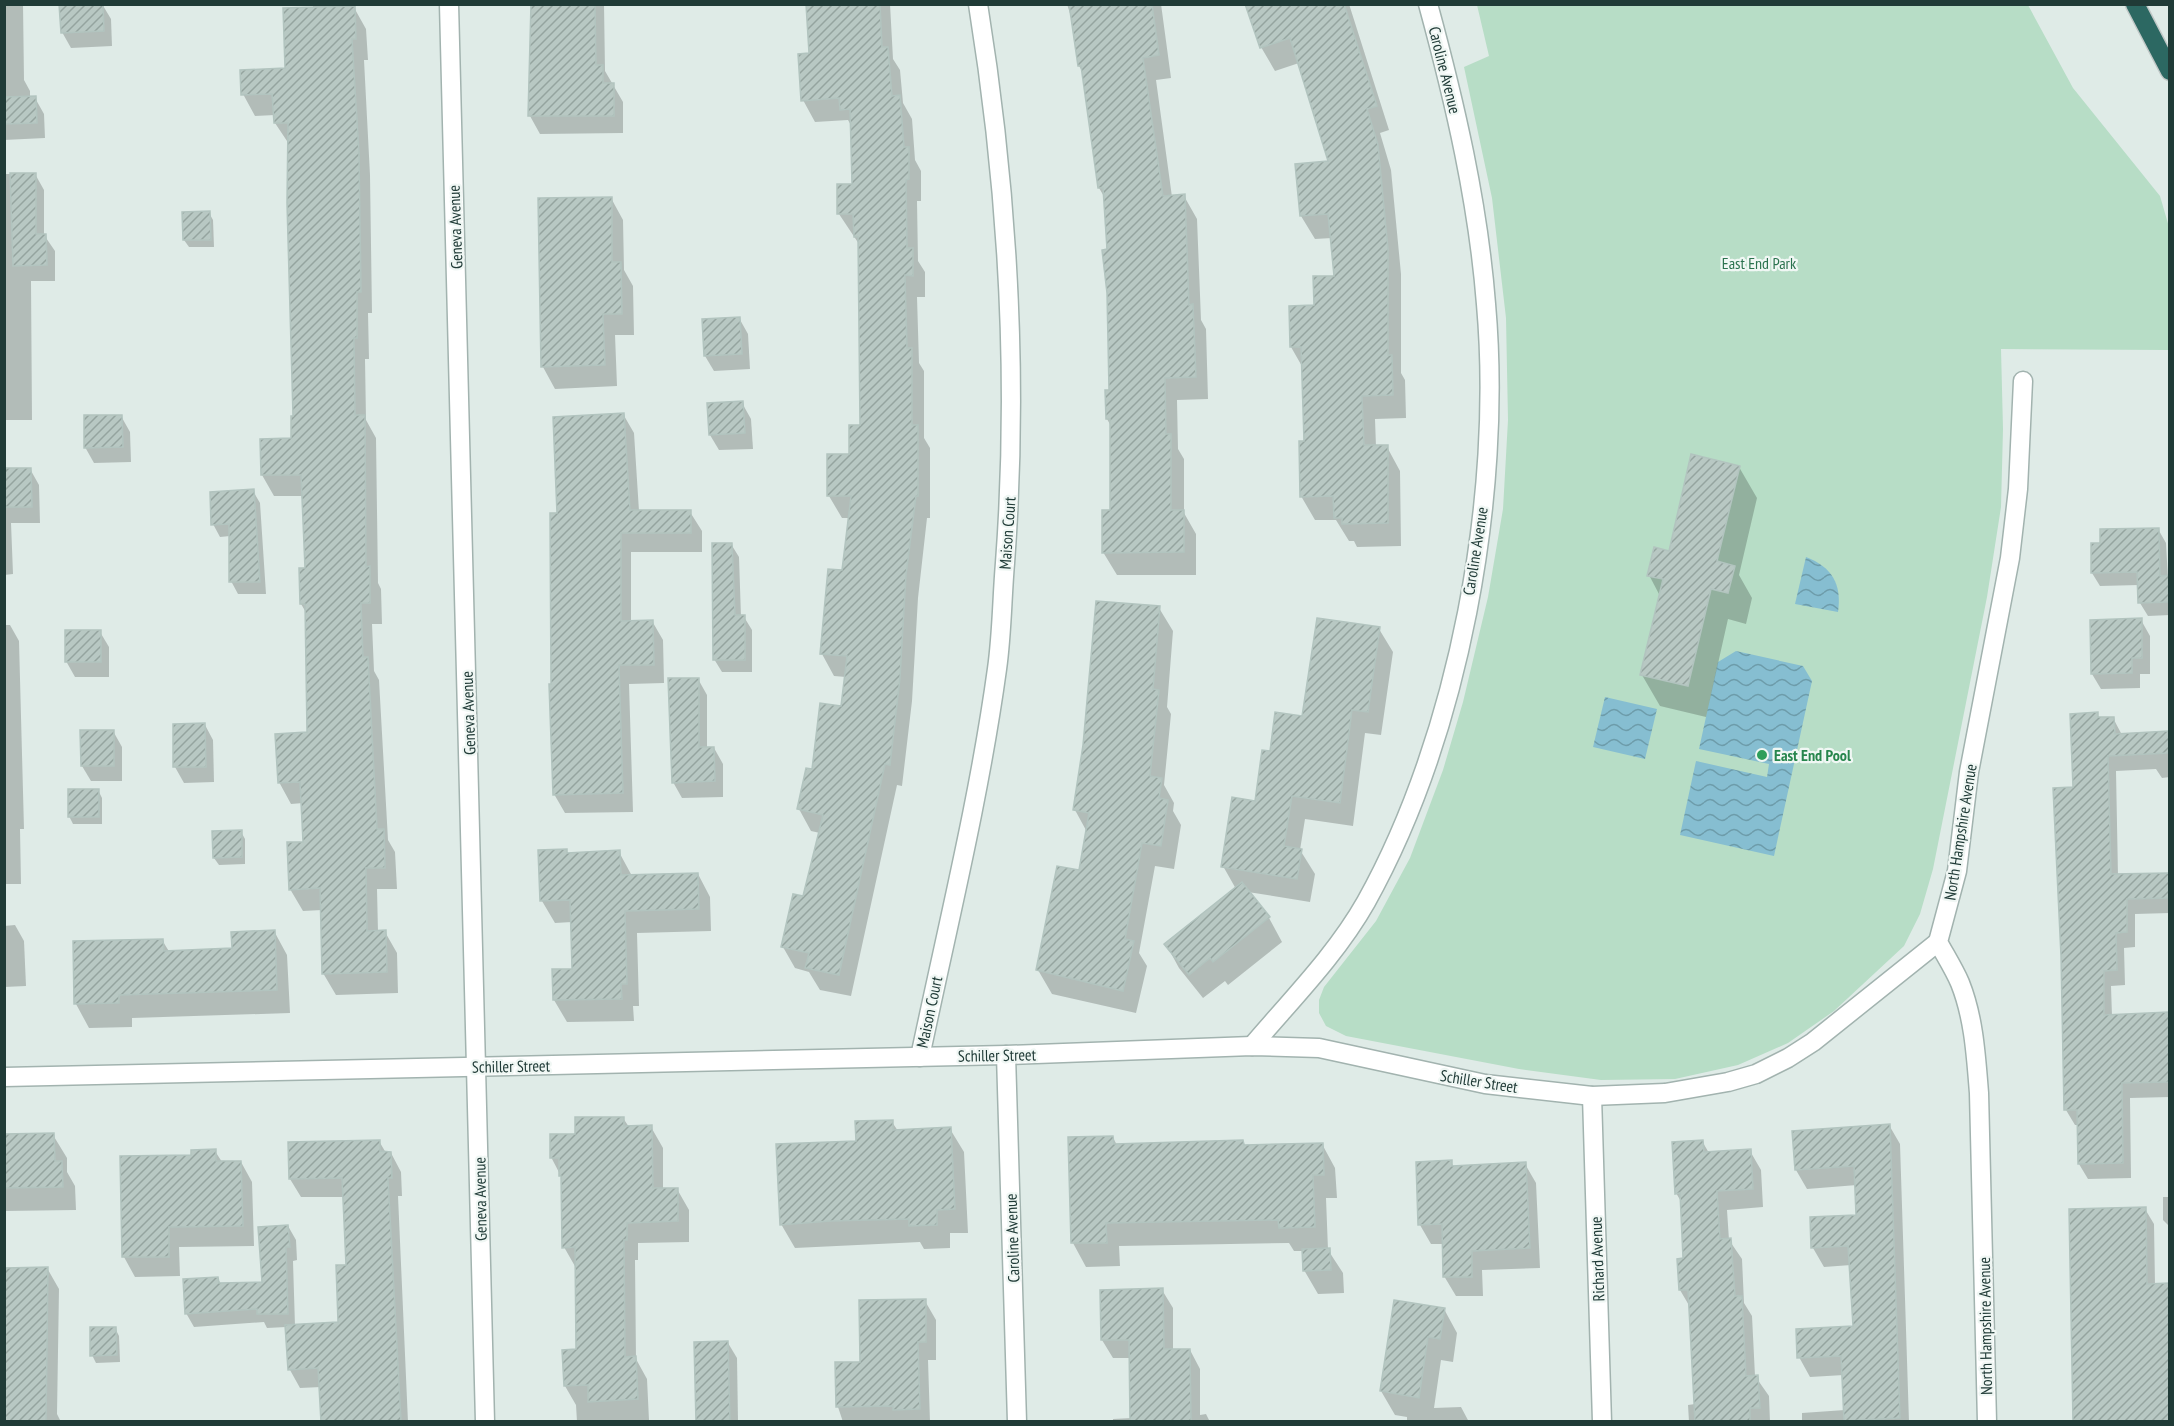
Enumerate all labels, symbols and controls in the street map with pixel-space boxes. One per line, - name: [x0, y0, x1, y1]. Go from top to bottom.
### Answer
- street label: Caroline Avenue: [1425, 24, 1465, 116]
- street label: Geneva Avenue: [444, 185, 466, 269]
- park label: East End Park: [1722, 253, 1797, 273]
- street label: Maison Court: [994, 495, 1020, 570]
- street label: Caroline Avenue: [1458, 505, 1492, 597]
- street label: Geneva Avenue: [457, 671, 479, 755]
- place label: East End Pool: [1774, 745, 1851, 765]
- marker: East End Pool: [1755, 748, 1769, 762]
- street label: North Hampshire Avenue: [1939, 762, 1981, 902]
- street label: Maison Court: [912, 974, 946, 1050]
- street label: Schiller Street: [958, 1044, 1037, 1066]
- street label: Schiller Street: [472, 1055, 551, 1077]
- street label: Schiller Street: [1439, 1065, 1520, 1097]
- street label: Geneva Avenue: [469, 1157, 491, 1241]
- street label: Caroline Avenue: [1000, 1193, 1024, 1283]
- street label: Richard Avenue: [1586, 1216, 1608, 1302]
- street label: North Hampshire Avenue: [1974, 1257, 1996, 1395]

